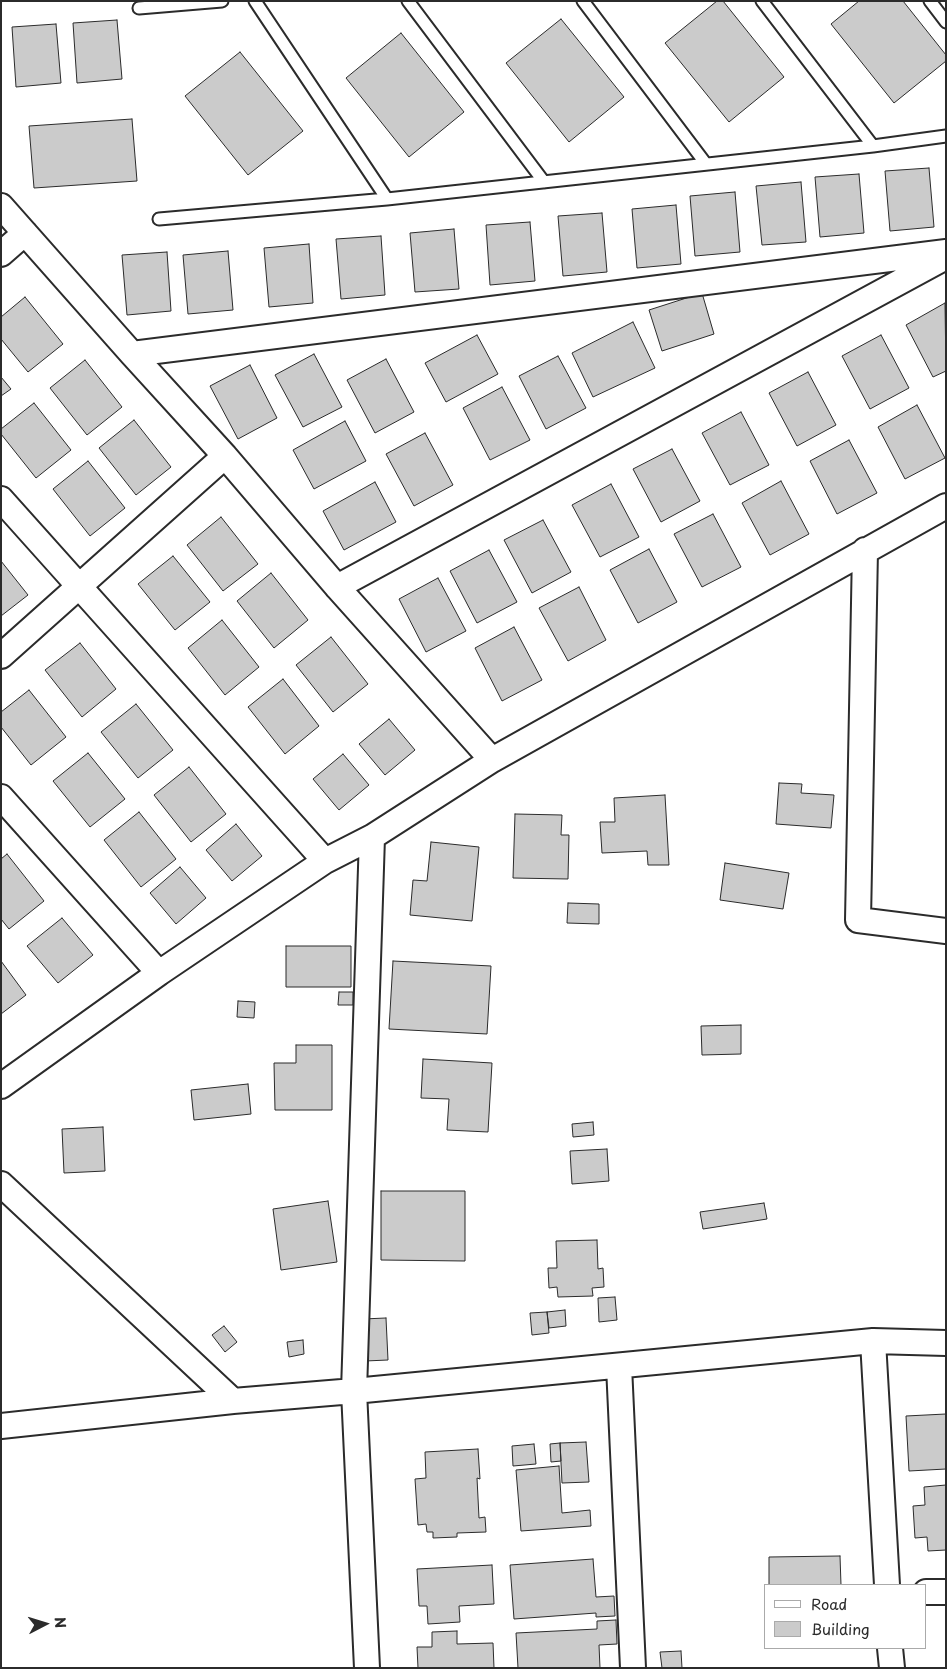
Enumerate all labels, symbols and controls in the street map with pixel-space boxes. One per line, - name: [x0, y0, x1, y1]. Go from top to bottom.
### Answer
- legend: [764, 1584, 927, 1649]
- text: Road: [811, 1592, 847, 1615]
- north arrow: [20, 1599, 70, 1649]
- text: N: [49, 1616, 71, 1629]
- text: Building: [811, 1617, 870, 1640]

